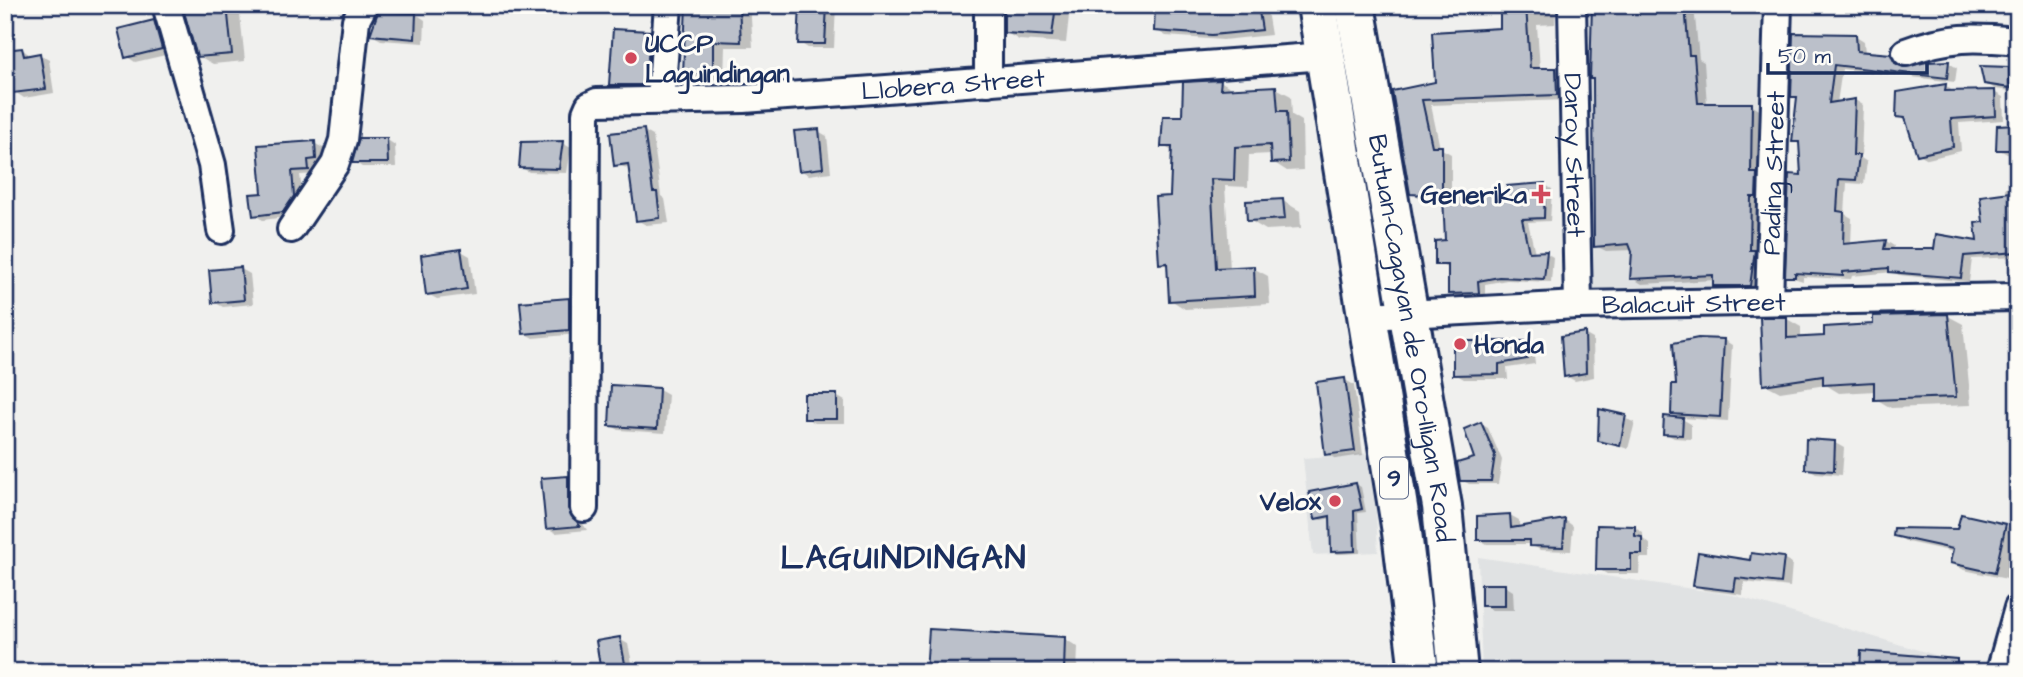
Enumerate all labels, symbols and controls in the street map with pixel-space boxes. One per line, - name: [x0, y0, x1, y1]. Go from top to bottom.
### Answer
- place label: UCCP Laguindingan: [645, 26, 790, 95]
- scale bar: [1768, 32, 1927, 76]
- text: 50 m: [1778, 42, 1832, 71]
- marker: UCCP Laguindingan: [623, 50, 639, 66]
- street label: Llobera Street: [860, 60, 1046, 110]
- street label: Daroy Street: [1554, 73, 1594, 238]
- street label: Pading Street: [1753, 90, 1794, 256]
- street label: Butuan-Cagayan de Oro-Iligan Road: [1359, 132, 1462, 544]
- place label: Generika: [1420, 177, 1528, 213]
- marker: Generika: [1533, 186, 1549, 202]
- street label: Balacuit Street: [1601, 284, 1786, 324]
- place label: Honda: [1474, 327, 1545, 363]
- marker: Honda: [1452, 336, 1468, 352]
- road number: 9: [1380, 458, 1408, 499]
- place label: Velox: [1259, 484, 1322, 520]
- marker: Velox: [1327, 493, 1343, 509]
- district label: LAGUINDINGAN: [781, 535, 1027, 581]

